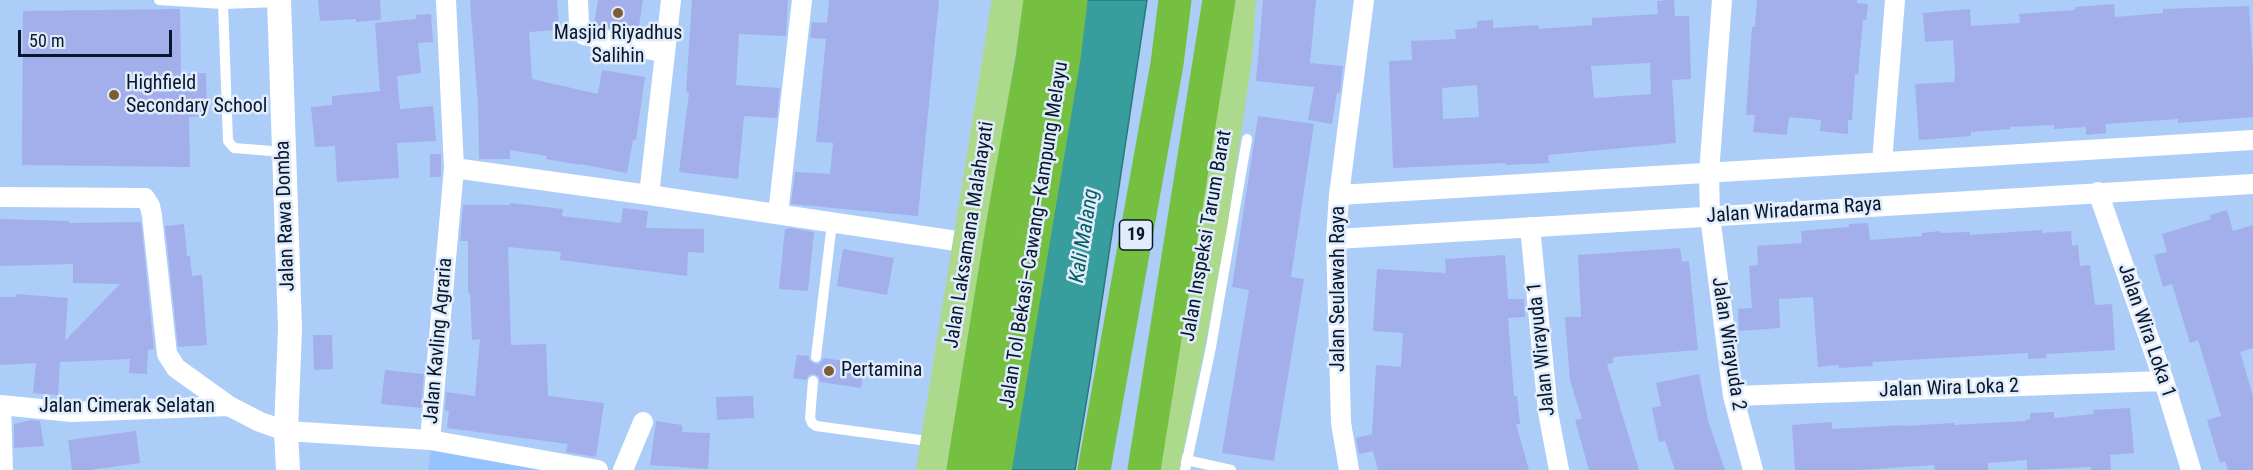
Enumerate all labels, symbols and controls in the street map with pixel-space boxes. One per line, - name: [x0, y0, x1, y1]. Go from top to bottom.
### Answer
- marker: Masjid Riyadhus Salihin: [611, 6, 625, 20]
- scale bar: [21, 18, 176, 56]
- place label: Masjid Riyadhus Salihin: [554, 22, 682, 69]
- text: 50 m: [29, 30, 64, 51]
- street label: Jalan Tol Bekasi–Cawang–Kampung Melayu: [996, 60, 1074, 410]
- place label: Highfield Secondary School: [126, 72, 267, 119]
- marker: Highfield Secondary School: [107, 88, 121, 102]
- street label: Jalan Laksamana Malahayati: [940, 120, 1000, 350]
- street label: Jalan Inspeksi Tarum Barat: [1177, 129, 1237, 343]
- street label: Jalan Rawa Domba: [271, 140, 301, 292]
- water label: Kali Malang: [1065, 187, 1105, 285]
- street label: Jalan Wiradarma Raya: [1706, 193, 1882, 229]
- street label: Jalan Seulawah Raya: [1327, 206, 1351, 372]
- road number: 19: [1120, 220, 1152, 250]
- street label: Jalan Kavling Agraria: [420, 257, 458, 425]
- street label: Jalan Wira Loka 1: [2112, 261, 2180, 401]
- street label: Jalan Wirayuda 2: [1706, 276, 1750, 412]
- street label: Jalan Wirayuda 1: [1523, 281, 1561, 417]
- place label: Pertamina: [841, 359, 922, 383]
- marker: Pertamina: [822, 364, 836, 378]
- street label: Jalan Wira Loka 2: [1879, 375, 2019, 403]
- street label: Jalan Cimerak Selatan: [39, 395, 215, 419]

